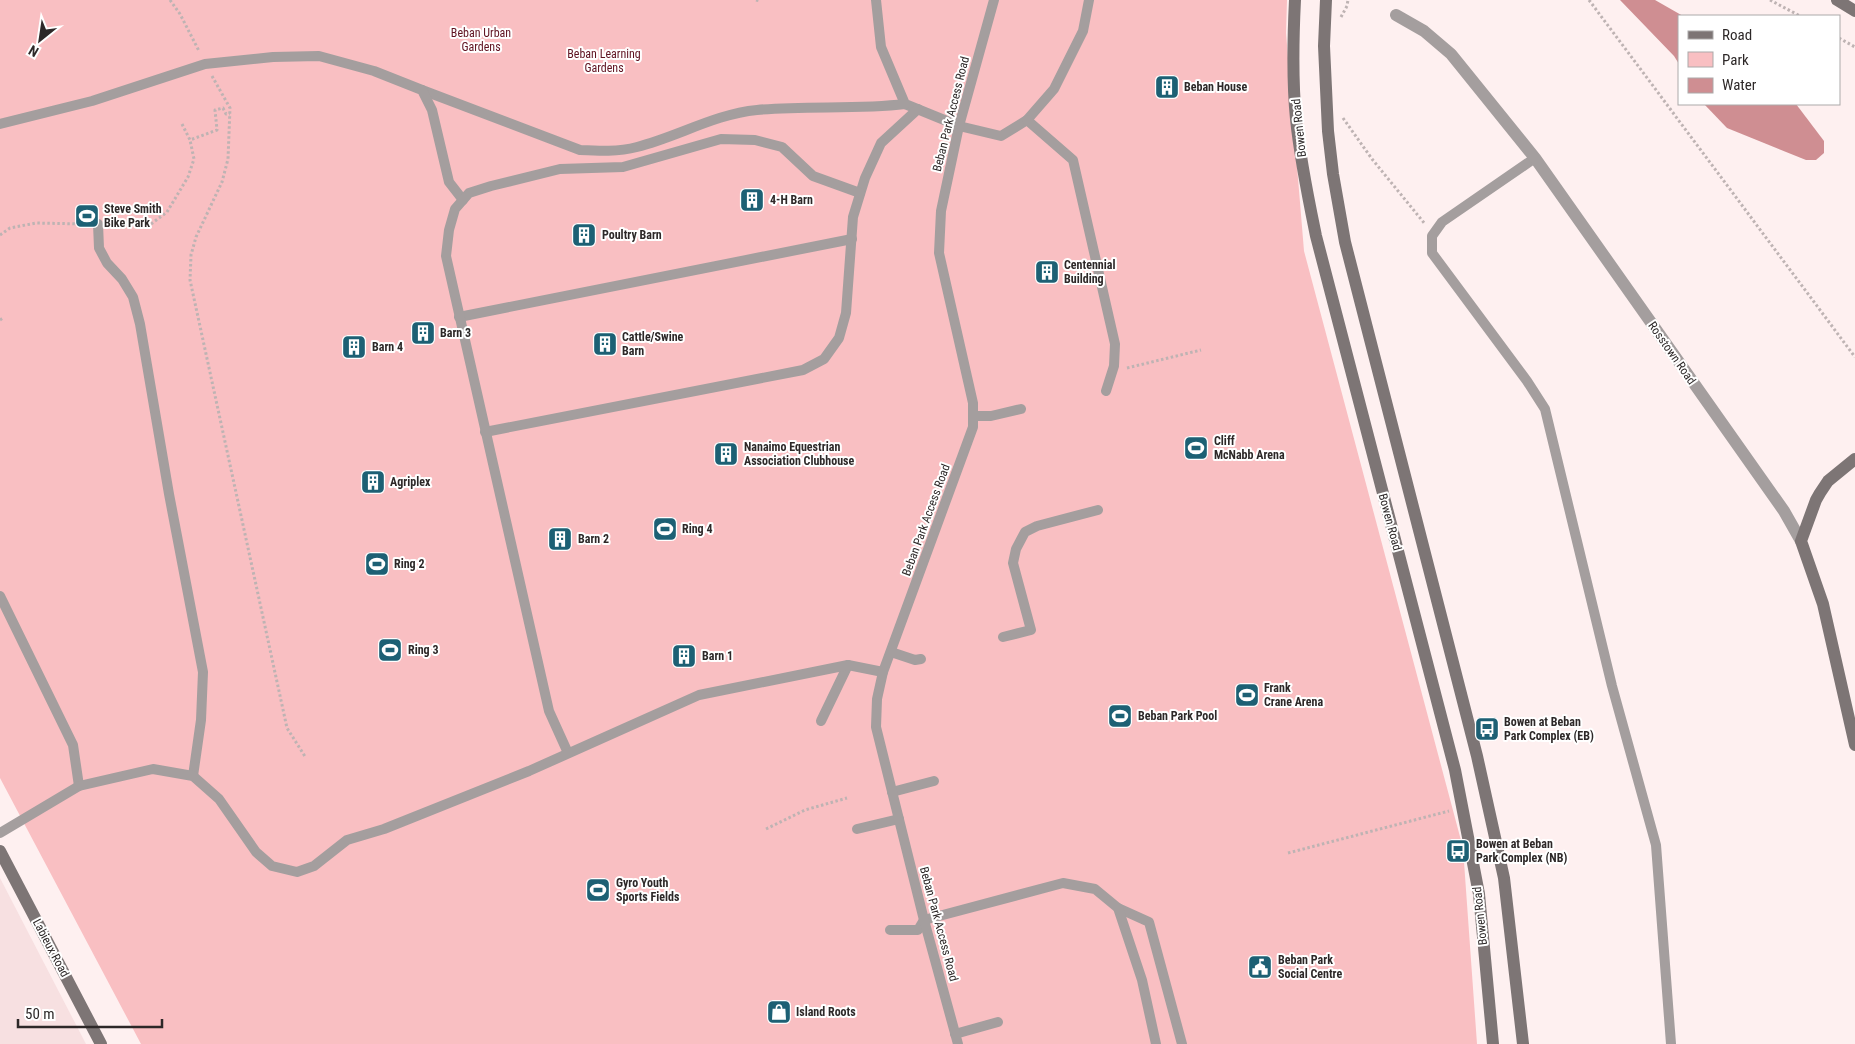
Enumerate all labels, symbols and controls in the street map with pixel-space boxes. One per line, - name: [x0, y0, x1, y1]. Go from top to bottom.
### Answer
- north arrow: [15, 15, 65, 65]
- legend: [1678, 15, 1840, 105]
- park label: Beban Urban Gardens: [451, 26, 511, 54]
- text: Road: [1722, 26, 1752, 44]
- text: N: [26, 42, 41, 60]
- park label: Beban Learning Gardens: [567, 47, 641, 75]
- text: Park: [1722, 51, 1749, 69]
- street label: Beban Park Access Road: [930, 55, 972, 173]
- building icon: Beban House: [1154, 74, 1180, 100]
- text: Water: [1722, 76, 1757, 94]
- place label: Beban House: [1184, 80, 1247, 94]
- street label: Bowen Road: [1289, 98, 1309, 158]
- building icon: 4-H Barn: [739, 187, 765, 213]
- place label: 4-H Barn: [770, 193, 813, 207]
- place label: Steve Smith Bike Park: [104, 202, 162, 230]
- sports icon: Steve Smith Bike Park: [74, 203, 100, 229]
- building icon: Poultry Barn: [571, 222, 597, 248]
- place label: Poultry Barn: [602, 228, 662, 242]
- place label: Centennial Building: [1064, 258, 1115, 286]
- building icon: Centennial Building: [1034, 259, 1060, 285]
- street label: Rosstown Road: [1645, 319, 1699, 387]
- building icon: Barn 3: [410, 320, 436, 346]
- place label: Barn 3: [440, 326, 471, 340]
- place label: Cattle/Swine Barn: [622, 330, 684, 358]
- building icon: Cattle/Swine Barn: [592, 331, 618, 357]
- building icon: Barn 4: [341, 334, 367, 360]
- place label: Barn 4: [372, 340, 403, 354]
- place label: Cliff McNabb Arena: [1214, 434, 1285, 462]
- sports icon: Cliff McNabb Arena: [1183, 435, 1209, 461]
- place label: Nanaimo Equestrian Association Clubhouse: [744, 440, 855, 468]
- building icon: Nanaimo Equestrian Association Clubhouse: [713, 441, 739, 467]
- street label: Beban Park Access Road: [899, 462, 953, 578]
- building icon: Agriplex: [360, 469, 386, 495]
- place label: Agriplex: [390, 475, 431, 489]
- street label: Bowen Road: [1376, 492, 1404, 552]
- sports icon: Ring 4: [652, 516, 678, 542]
- place label: Ring 4: [682, 522, 712, 536]
- building icon: Barn 2: [547, 526, 573, 552]
- place label: Barn 2: [578, 532, 609, 546]
- sports icon: Ring 2: [364, 551, 390, 577]
- place label: Ring 2: [394, 557, 424, 571]
- sports icon: Ring 3: [377, 637, 403, 663]
- place label: Ring 3: [408, 643, 438, 657]
- building icon: Barn 1: [671, 643, 697, 669]
- place label: Barn 1: [702, 649, 733, 663]
- place label: Frank Crane Arena: [1264, 681, 1323, 709]
- sports icon: Frank Crane Arena: [1234, 682, 1260, 708]
- sports icon: Beban Park Pool: [1107, 703, 1133, 729]
- place label: Beban Park Pool: [1138, 709, 1217, 723]
- place label: Bowen at Beban Park Complex (EB): [1504, 715, 1594, 743]
- bus stop icon: Bowen at Beban Park Complex (EB): [1474, 716, 1500, 742]
- place label: Bowen at Beban Park Complex (NB): [1476, 837, 1567, 865]
- bus stop icon: Bowen at Beban Park Complex (NB): [1445, 838, 1471, 864]
- street label: Beban Park Access Road: [917, 865, 961, 983]
- place label: Gyro Youth Sports Fields: [616, 876, 680, 904]
- sports icon: Gyro Youth Sports Fields: [585, 877, 611, 903]
- street label: Bowen Road: [1470, 886, 1490, 946]
- street label: Labieux Road: [30, 917, 72, 979]
- place label: Beban Park Social Centre: [1278, 953, 1342, 981]
- public building icon: Beban Park Social Centre: [1247, 954, 1273, 980]
- scale bar: [18, 996, 161, 1028]
- shop icon: Island Roots: [766, 999, 792, 1025]
- text: 50 m: [25, 1005, 55, 1023]
- place label: Island Roots: [796, 1005, 856, 1019]

